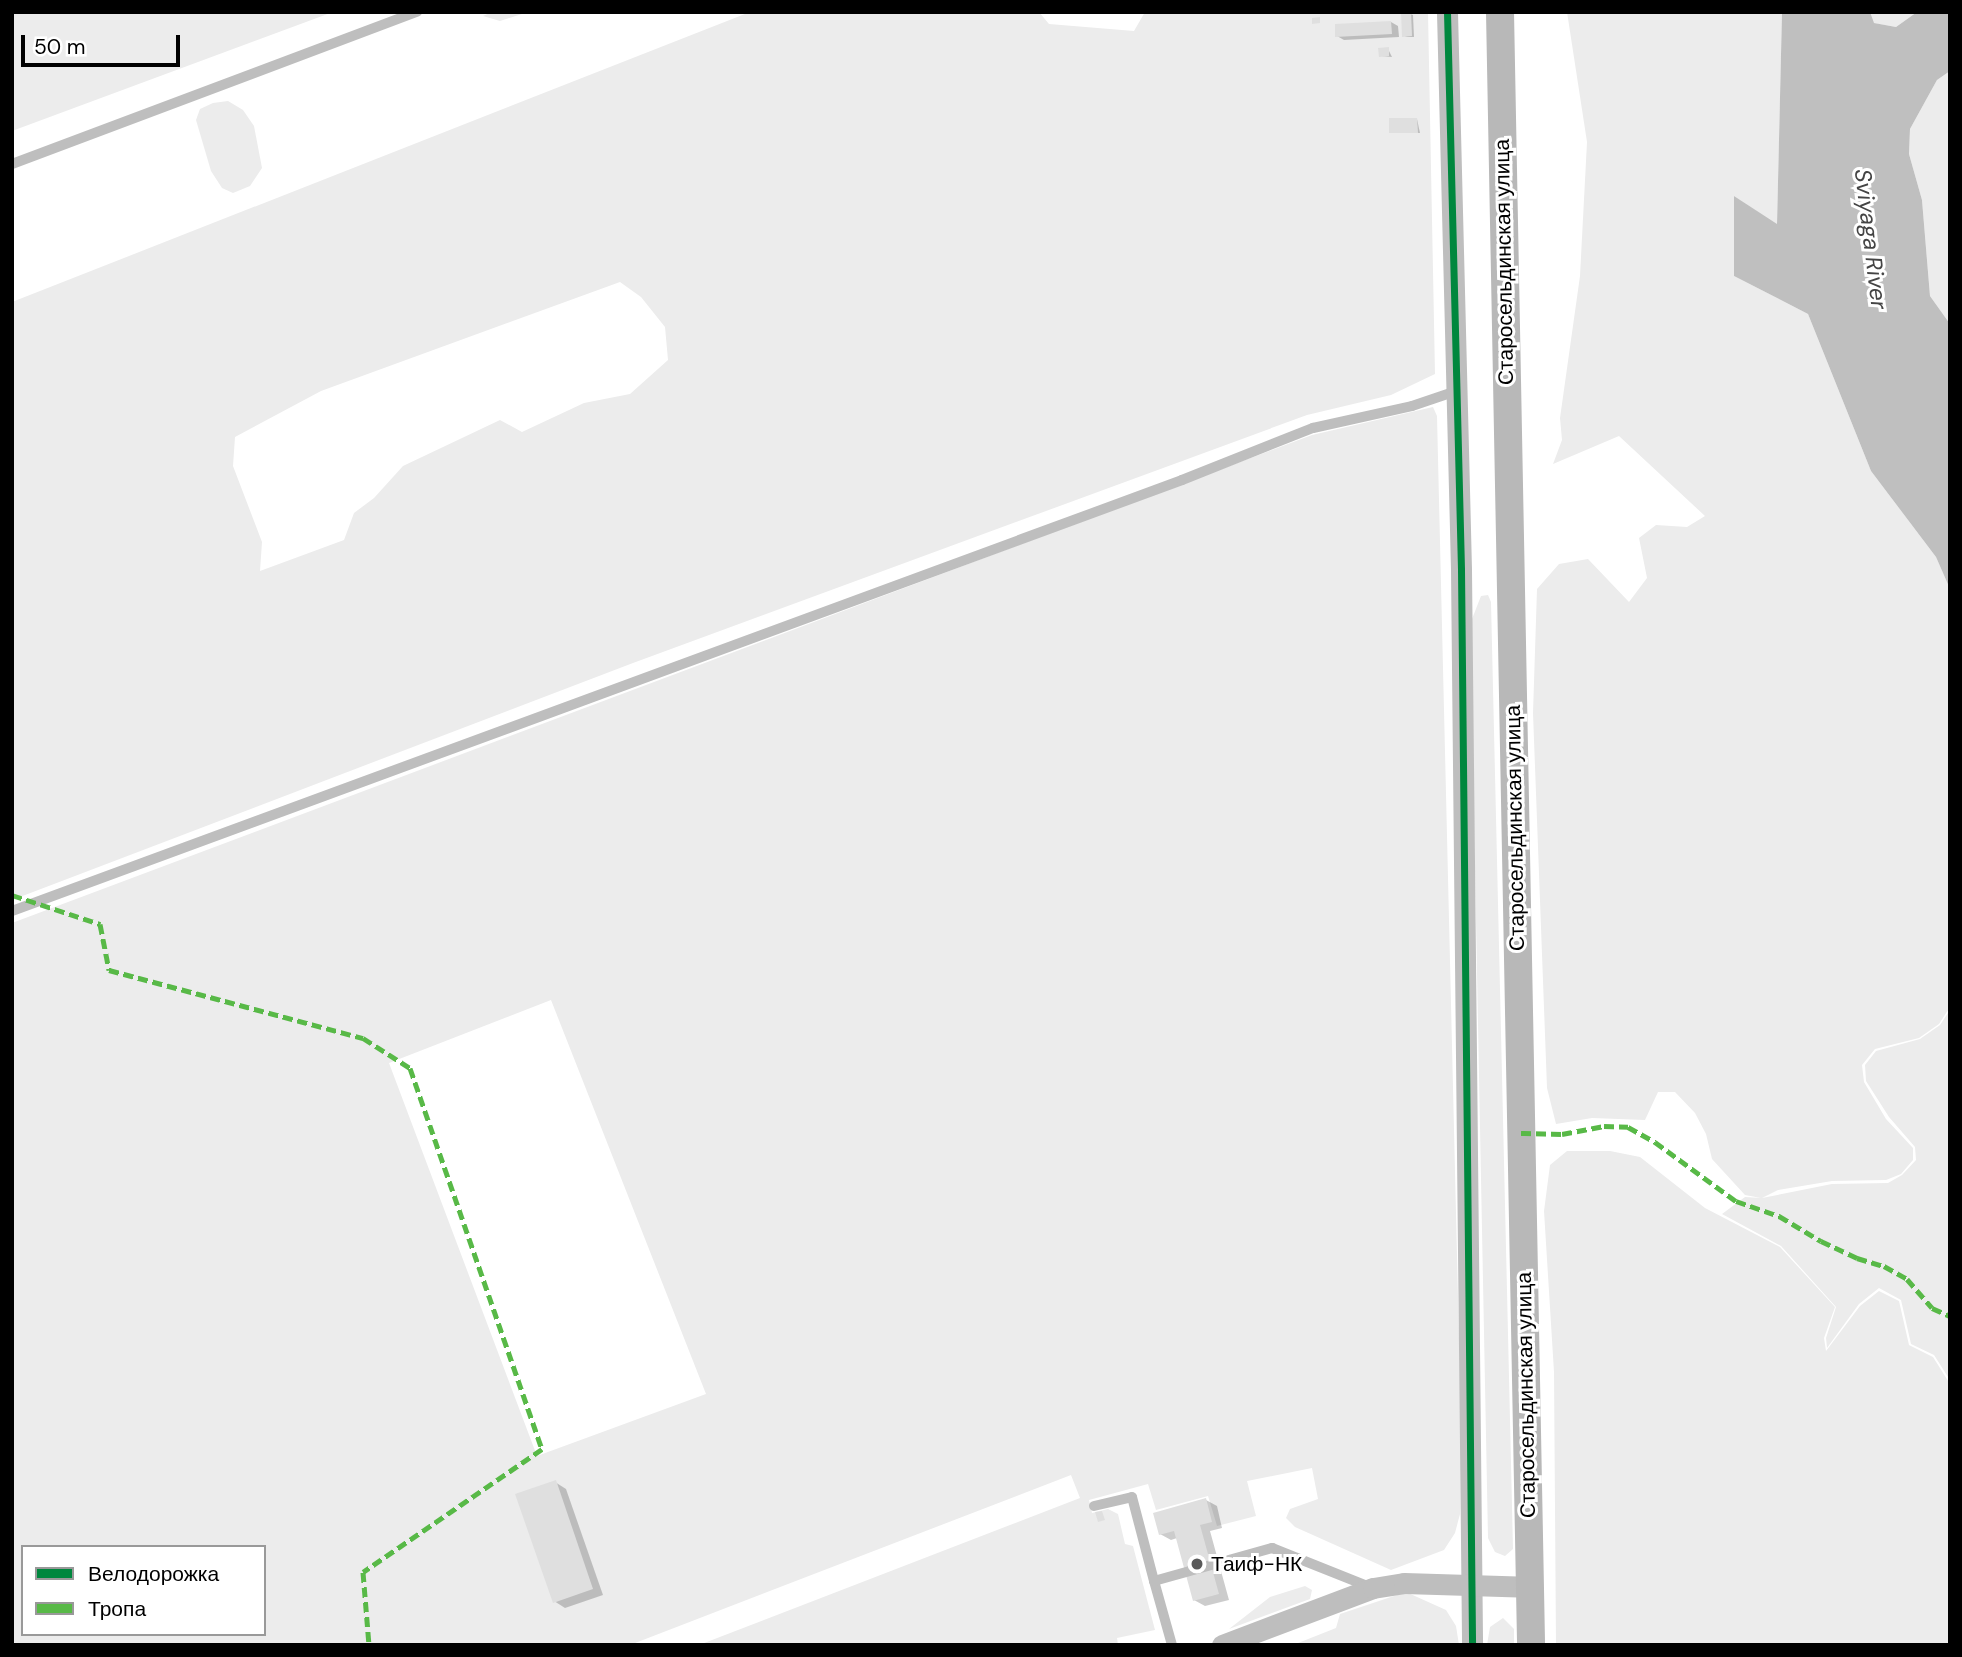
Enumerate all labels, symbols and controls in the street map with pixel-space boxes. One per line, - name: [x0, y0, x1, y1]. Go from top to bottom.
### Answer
- scale bar: [24, 21, 184, 65]
- text: 50 m: [34, 33, 85, 61]
- street label: Старосельдинская улица: [1489, 139, 1519, 385]
- water label: Sviyaga River: [1849, 167, 1893, 311]
- street label: Старосельдинская улица: [1500, 705, 1530, 951]
- street label: Старосельдинская улица: [1511, 1272, 1541, 1518]
- legend: [21, 1545, 266, 1636]
- place label: Таиф-НК: [1211, 1551, 1302, 1577]
- marker: Таиф-НК: [1189, 1556, 1205, 1572]
- text: Велодорожка: [88, 1560, 219, 1588]
- text: Тропа: [88, 1595, 146, 1623]

